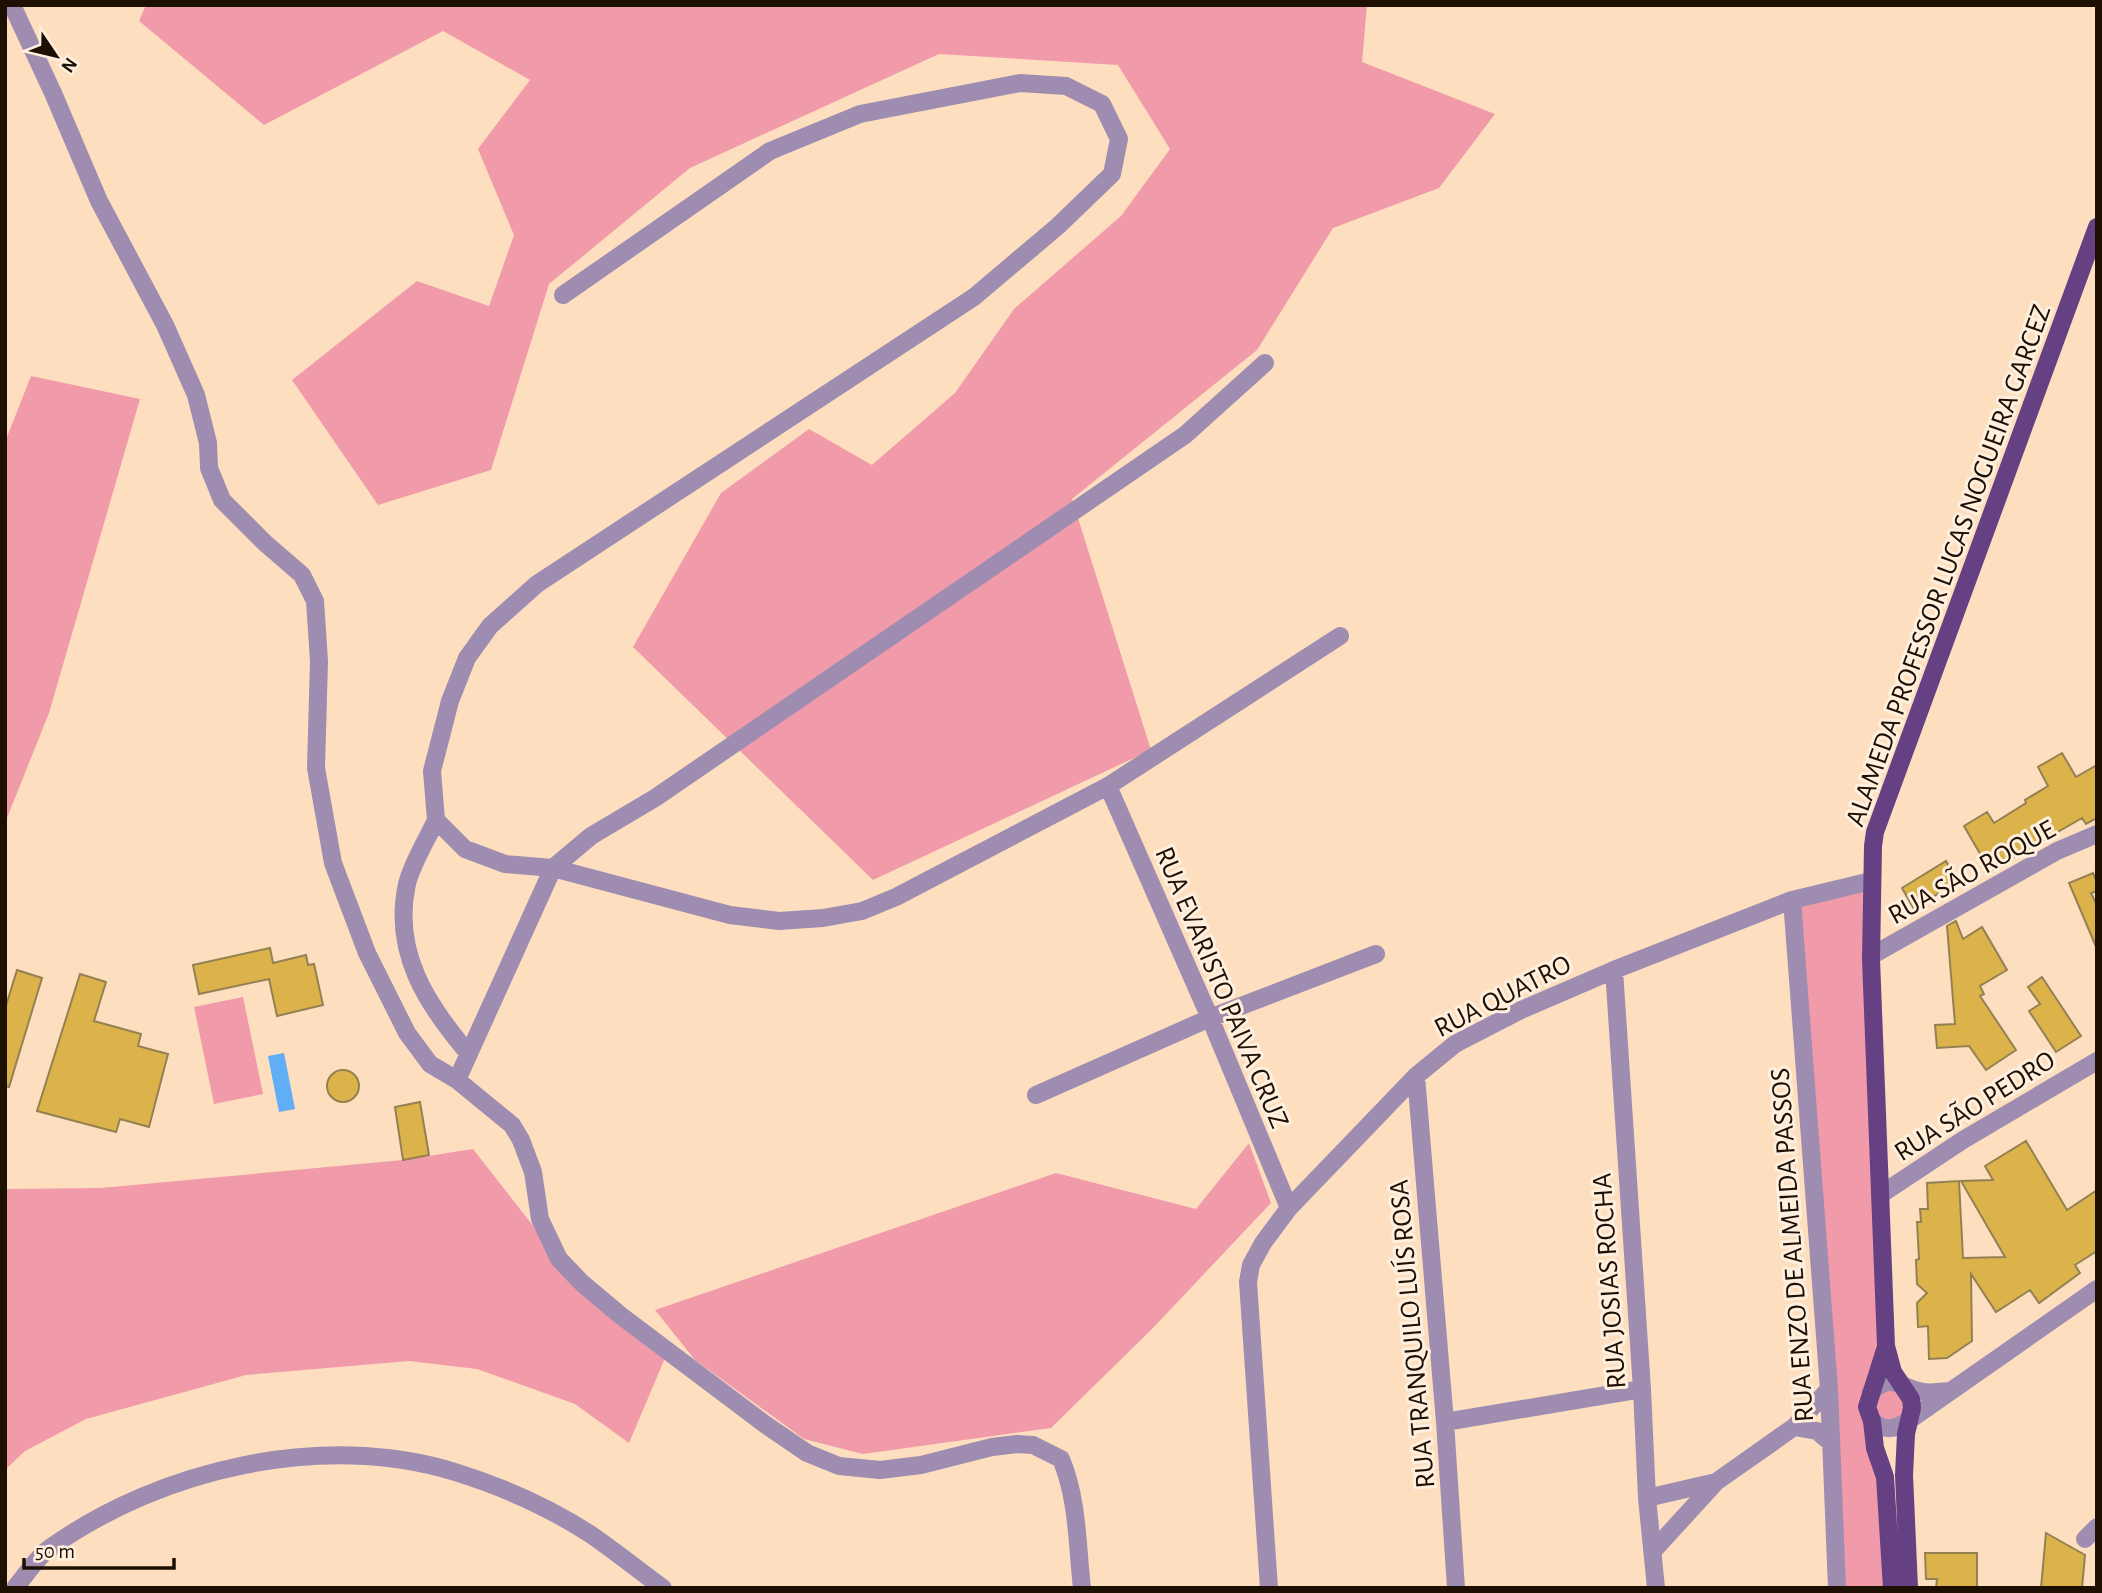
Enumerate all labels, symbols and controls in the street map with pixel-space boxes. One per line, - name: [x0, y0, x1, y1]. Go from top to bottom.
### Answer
- north arrow: [21, 21, 91, 91]
- text: N: [57, 54, 80, 76]
- street label: ALAMEDA PROFESSOR LUCAS NOGUEIRA GARCEZ: [1841, 301, 2057, 830]
- street label: RUA SÃO ROQUE: [1883, 814, 2060, 930]
- street label: RUA EVARISTO PAIVA CRUZ: [1149, 843, 1293, 1133]
- street label: RUA QUATRO: [1430, 950, 1576, 1043]
- street label: RUA SÃO PEDRO: [1889, 1045, 2060, 1167]
- street label: RUA ENZO DE ALMEIDA PASSOS: [1767, 1067, 1819, 1423]
- street label: RUA JOSIAS ROCHA: [1588, 1172, 1632, 1390]
- street label: RUA TRANQUILO LUÍS ROSA: [1383, 1178, 1440, 1490]
- scale bar: [24, 1526, 175, 1570]
- text: 50 m: [35, 1541, 75, 1562]

